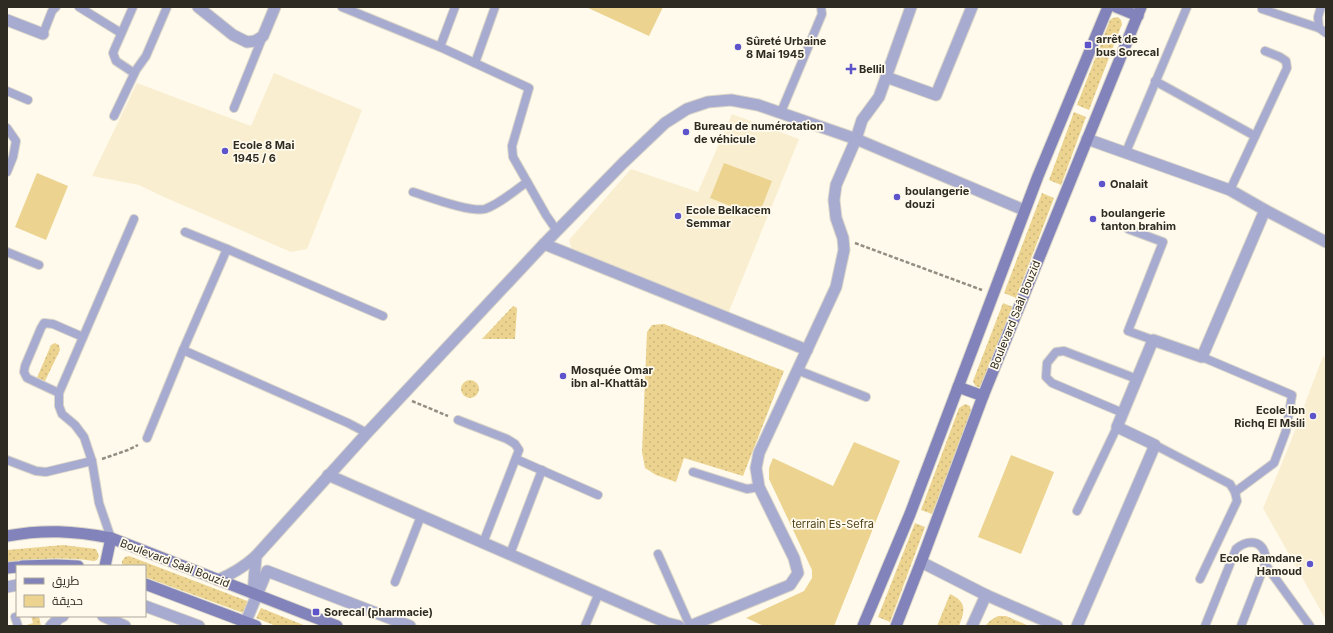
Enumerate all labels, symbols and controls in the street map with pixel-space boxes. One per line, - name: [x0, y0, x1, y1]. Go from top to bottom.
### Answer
- place label: arrêt de bus Sorecal: [1096, 32, 1159, 59]
- place label: Sûreté Urbaine 8 Mai 1945: [746, 34, 827, 61]
- marker: arrêt de bus Sorecal: [1083, 40, 1093, 50]
- marker: Sûreté Urbaine 8 Mai 1945: [733, 42, 743, 52]
- place label: Bellil: [859, 62, 885, 76]
- marker: Bellil: [846, 64, 856, 74]
- place label: Bureau de numérotation de véhicule: [694, 119, 823, 146]
- marker: Bureau de numérotation de véhicule: [681, 127, 691, 137]
- place label: Ecole 8 Mai 1945 / 6: [233, 138, 294, 165]
- marker: Ecole 8 Mai 1945 / 6: [220, 146, 230, 156]
- place label: Onalait: [1110, 177, 1148, 191]
- marker: Onalait: [1097, 179, 1107, 189]
- place label: boulangerie douzi: [905, 184, 970, 211]
- marker: boulangerie douzi: [892, 192, 902, 202]
- place label: Ecole Belkacem Semmar: [686, 203, 771, 230]
- place label: boulangerie tanton brahim: [1101, 206, 1176, 233]
- marker: Ecole Belkacem Semmar: [673, 211, 683, 221]
- marker: boulangerie tanton brahim: [1088, 214, 1098, 224]
- street label: Boulevard Saâl Bouzid: [987, 259, 1043, 371]
- place label: Mosquée Omar ibn al-Khattâb: [571, 363, 654, 390]
- marker: Mosquée Omar ibn al-Khattâb: [558, 371, 568, 381]
- place label: Ecole Ibn Richq El Msili: [1234, 403, 1305, 430]
- marker: Ecole Ibn Richq El Msili: [1308, 411, 1318, 421]
- park label: terrain Es-Sefra: [792, 517, 874, 531]
- street label: Boulevard Saâl Bouzid: [118, 536, 232, 590]
- place label: Ecole Ramdane Hamoud: [1220, 551, 1302, 578]
- marker: Ecole Ramdane Hamoud: [1305, 559, 1315, 569]
- legend: [16, 565, 146, 617]
- text: طريق: [52, 573, 80, 588]
- text: حديقة: [52, 593, 83, 608]
- place label: Sorecal (pharmacie): [324, 605, 433, 619]
- marker: Sorecal (pharmacie): [311, 607, 321, 617]

